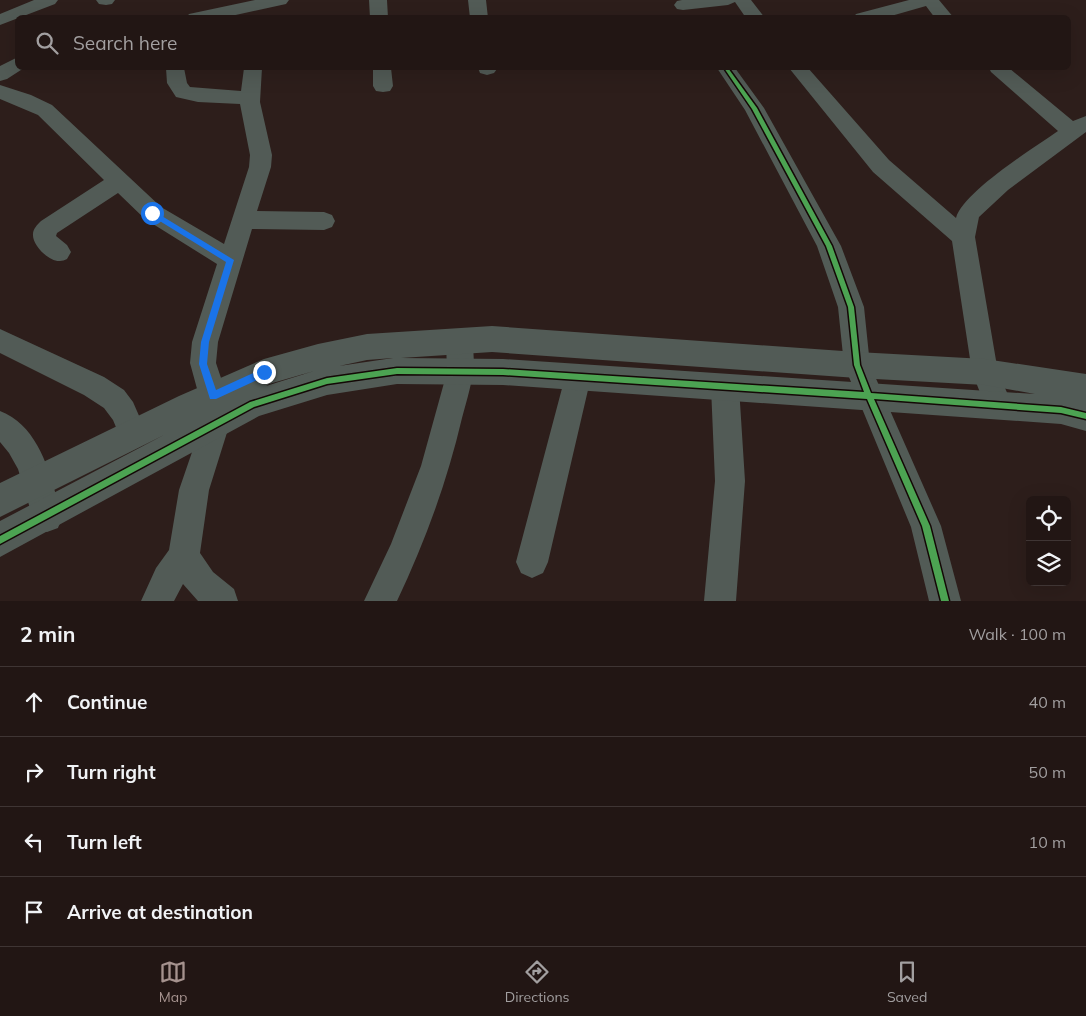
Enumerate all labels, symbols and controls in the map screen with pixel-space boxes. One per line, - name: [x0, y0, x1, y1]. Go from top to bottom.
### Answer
- search box: [15, 15, 1071, 70]
- icon: search: [33, 29, 61, 57]
- text: Search here: [73, 31, 177, 55]
- route start: [141, 202, 164, 225]
- route end: [253, 361, 276, 384]
- map controls: [1026, 496, 1071, 586]
- button: locate: [1026, 496, 1071, 541]
- button: layers: [1026, 541, 1071, 586]
- text: 2 min: [20, 621, 75, 647]
- text: Walk · 100 m: [968, 624, 1066, 644]
- icon: ahead: [20, 688, 48, 716]
- text: Continue: [67, 690, 147, 714]
- text: 40 m: [1029, 692, 1066, 712]
- icon: right: [20, 758, 48, 786]
- text: Turn right: [67, 760, 156, 784]
- text: 50 m: [1029, 762, 1066, 782]
- icon: left: [20, 828, 48, 856]
- text: Turn left: [67, 830, 142, 854]
- text: 10 m: [1029, 832, 1066, 852]
- icon: arrive: [20, 898, 48, 926]
- text: Arrive at destination: [67, 900, 253, 924]
- tab: Map: [159, 958, 187, 1006]
- tab: Directions: [505, 958, 570, 1006]
- tab: Saved: [887, 958, 927, 1006]

